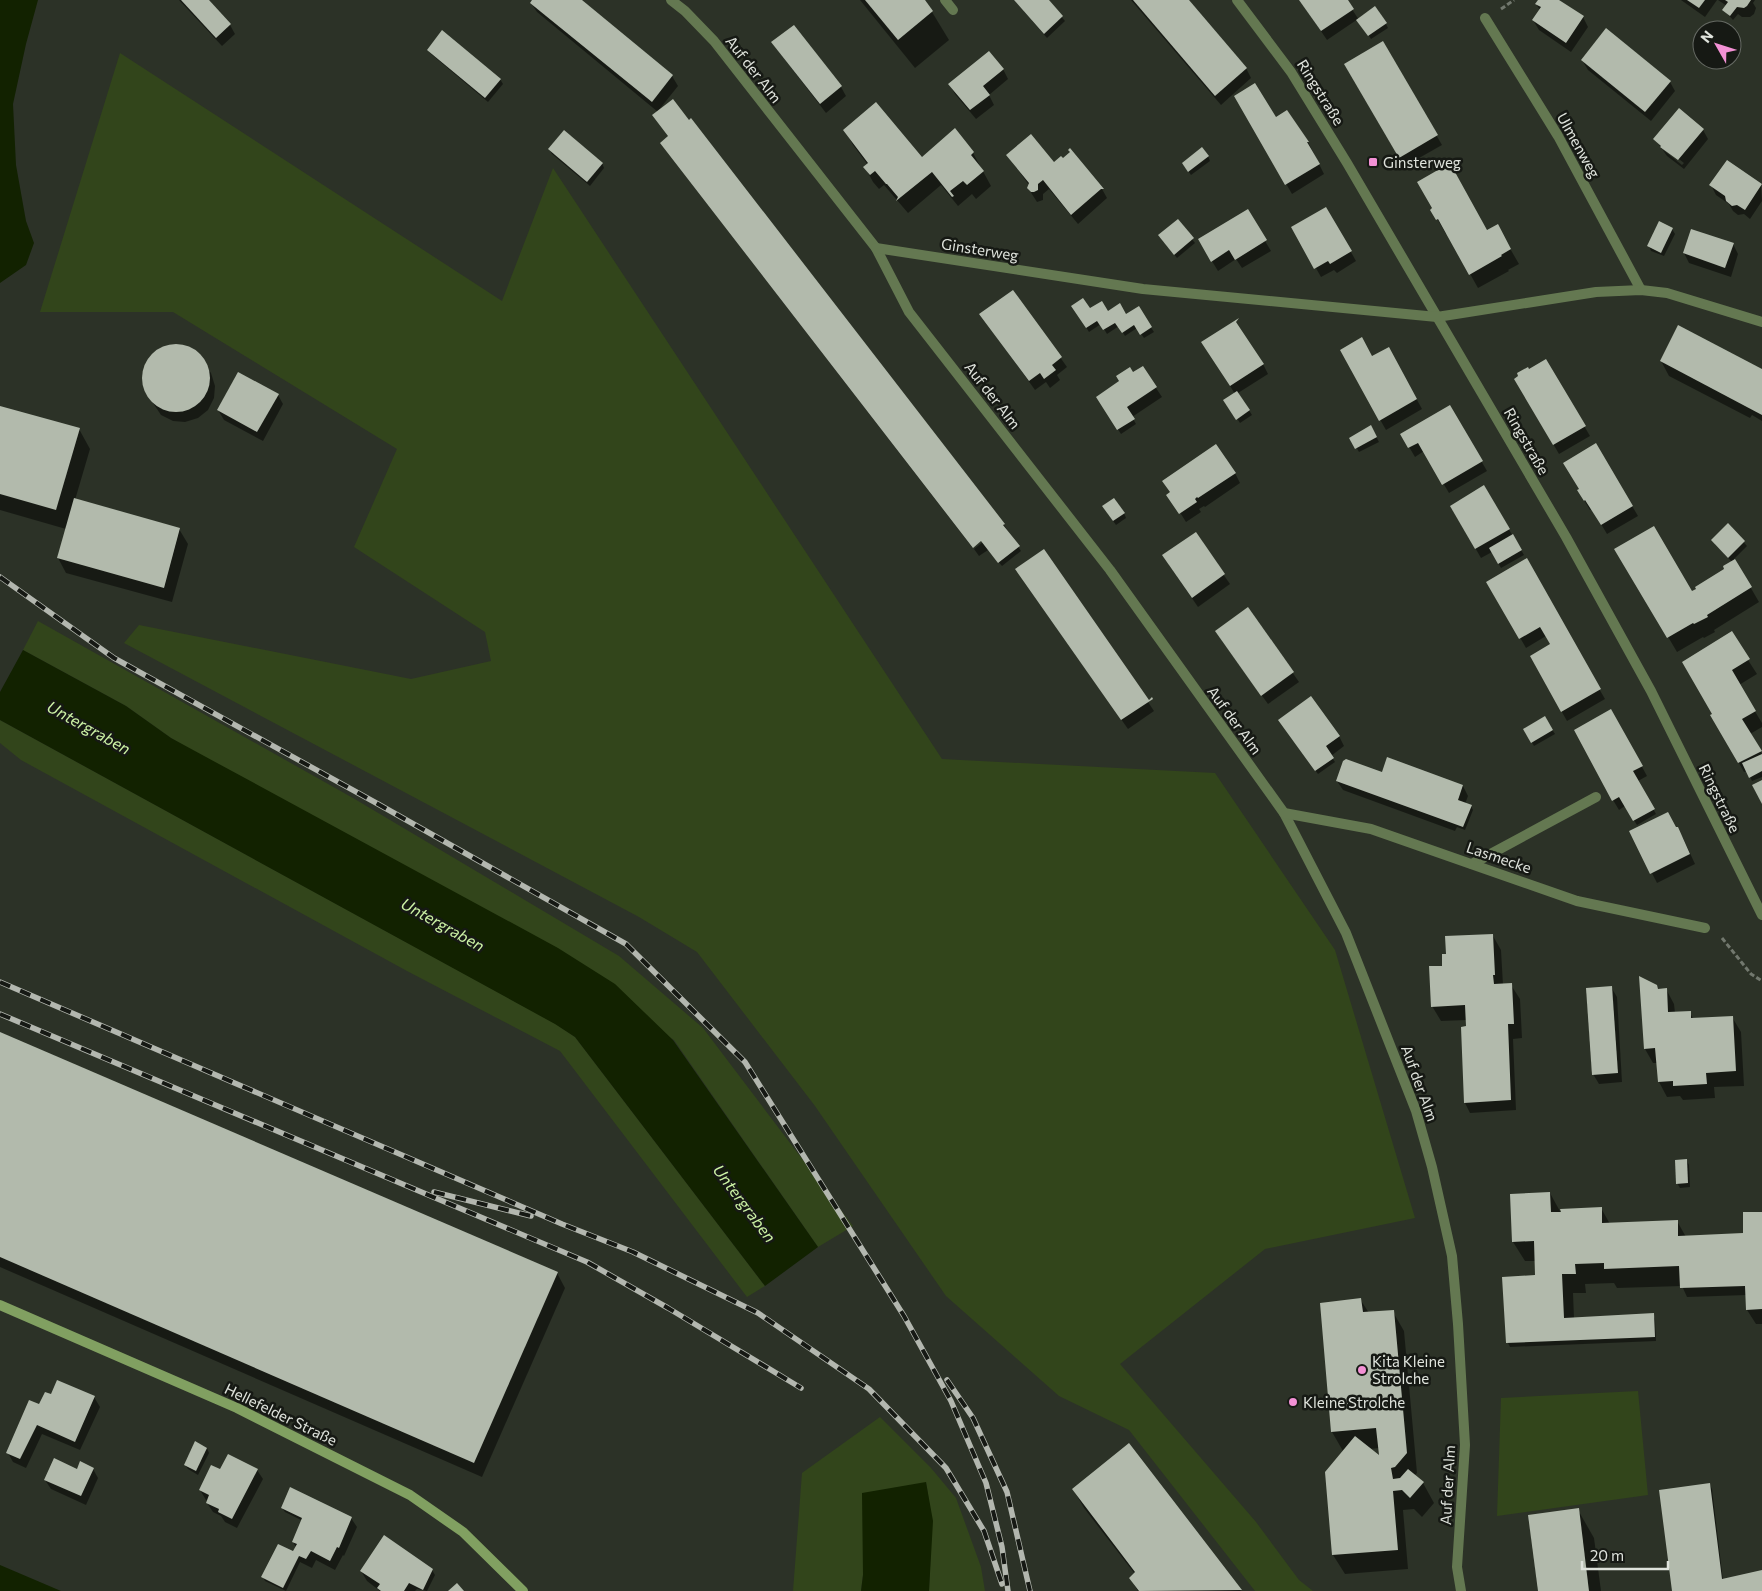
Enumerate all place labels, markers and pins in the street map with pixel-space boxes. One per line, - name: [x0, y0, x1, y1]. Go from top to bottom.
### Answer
- place label: Ginsterweg: [1383, 153, 1461, 171]
- marker: Ginsterweg: [1367, 156, 1379, 168]
- place label: Kita Kleine Strolche: [1372, 1352, 1445, 1387]
- marker: Kita Kleine Strolche: [1356, 1364, 1368, 1376]
- place label: Kleine Strolche: [1303, 1393, 1405, 1411]
- marker: Kleine Strolche: [1287, 1396, 1299, 1408]

